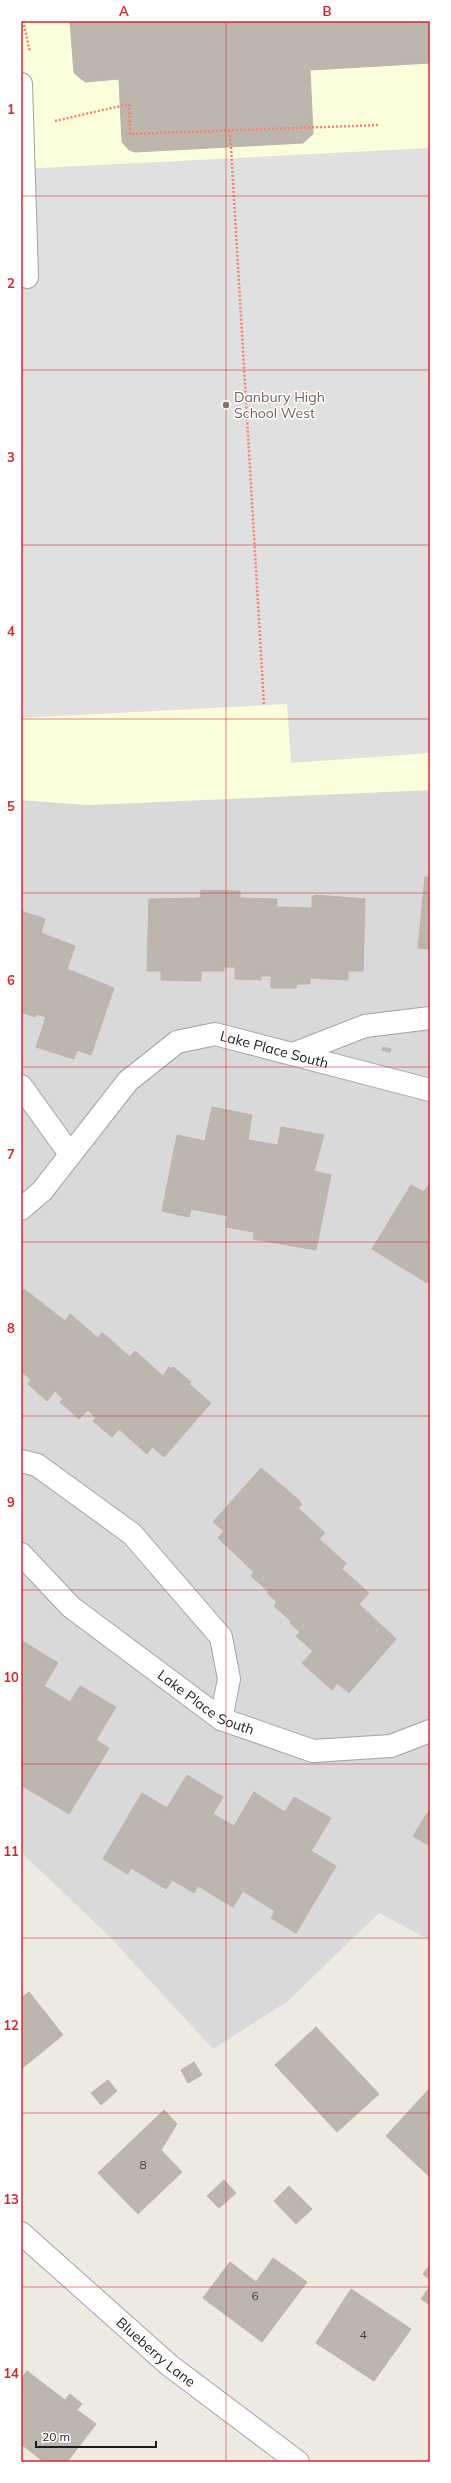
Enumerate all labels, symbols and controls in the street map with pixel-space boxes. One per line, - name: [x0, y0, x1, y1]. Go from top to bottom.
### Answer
- text: A: [119, 3, 129, 19]
- text: B: [323, 3, 332, 19]
- text: 1: [7, 101, 15, 117]
- text: 2: [7, 275, 15, 291]
- place label: Danbury High School West: [234, 388, 325, 422]
- marker: Danbury High School West: [221, 400, 231, 410]
- text: 3: [7, 449, 15, 465]
- text: 4: [7, 623, 15, 639]
- text: 5: [7, 798, 15, 814]
- text: 6: [7, 972, 15, 988]
- street label: Lake Place South: [218, 1027, 330, 1072]
- text: 7: [7, 1146, 15, 1162]
- text: 8: [7, 1320, 15, 1336]
- text: 9: [7, 1494, 15, 1510]
- street label: Lake Place South: [154, 1666, 257, 1739]
- text: 10: [3, 1669, 19, 1685]
- text: 11: [3, 1843, 19, 1859]
- text: 12: [3, 2017, 19, 2033]
- house number: 8: [139, 2157, 147, 2172]
- text: 13: [3, 2191, 19, 2207]
- house number: 6: [251, 2288, 259, 2303]
- street label: Blueberry Lane: [113, 2313, 199, 2391]
- house number: 4: [359, 2327, 367, 2342]
- text: 14: [3, 2365, 19, 2381]
- scale bar: [36, 2423, 156, 2449]
- text: 20 m: [42, 2429, 70, 2444]

